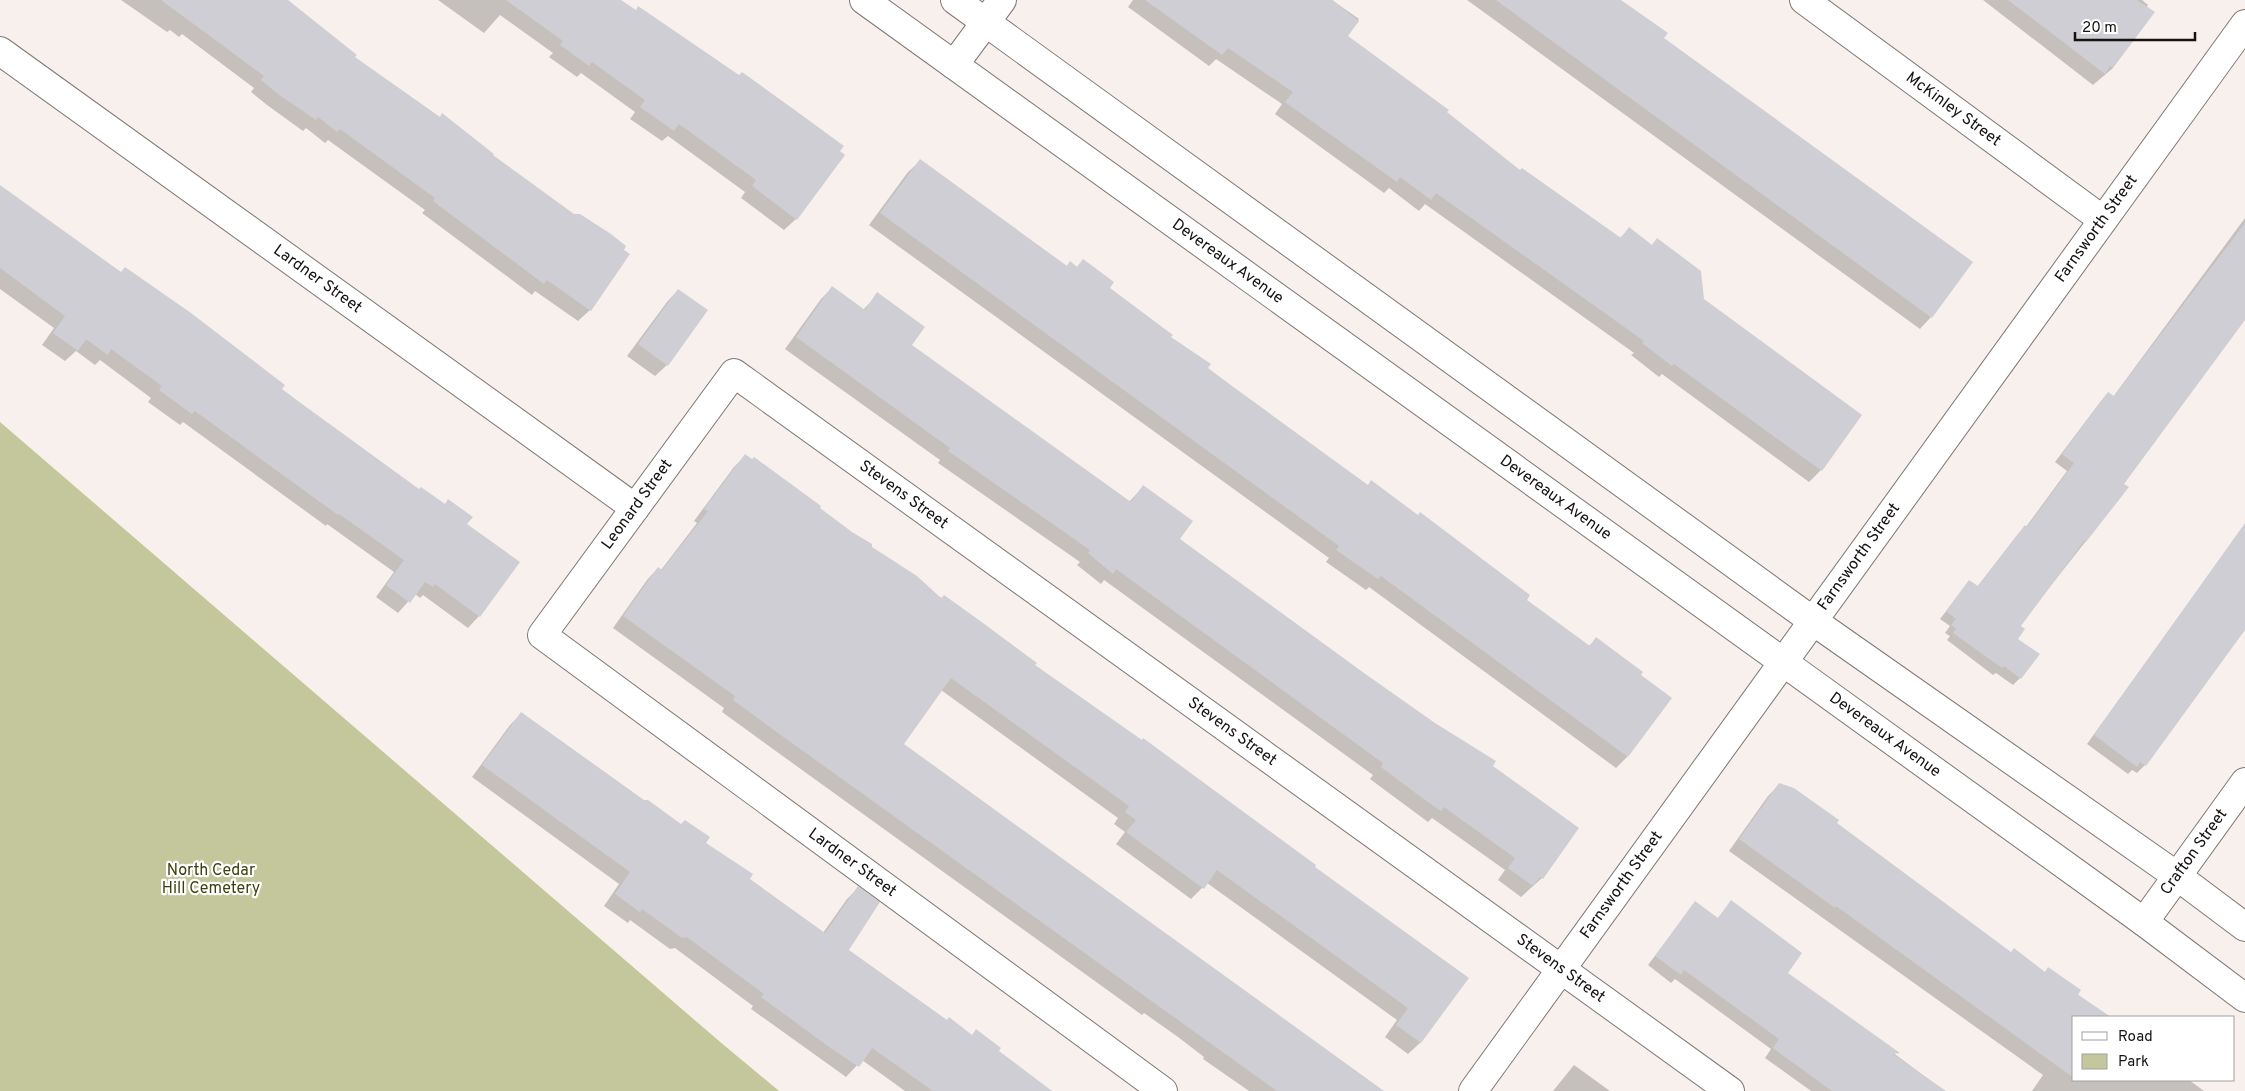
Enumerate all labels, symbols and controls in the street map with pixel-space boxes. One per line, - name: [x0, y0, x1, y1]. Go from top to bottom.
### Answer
- scale bar: [2075, 10, 2195, 42]
- text: 20 m: [2082, 19, 2117, 38]
- street label: McKinley Street: [1901, 68, 2005, 151]
- street label: Farnsworth Street: [2051, 171, 2142, 287]
- street label: Devereaux Avenue: [1168, 215, 1287, 309]
- street label: Lardner Street: [269, 241, 366, 318]
- street label: Devereaux Avenue: [1496, 451, 1615, 545]
- street label: Leonard Street: [598, 456, 677, 554]
- street label: Stevens Street: [855, 456, 952, 534]
- street label: Farnsworth Street: [1814, 499, 1905, 615]
- street label: Devereaux Avenue: [1825, 688, 1944, 782]
- street label: Stevens Street: [1183, 693, 1280, 771]
- street label: Crafton Street: [2156, 805, 2232, 899]
- street label: Lardner Street: [804, 824, 900, 902]
- street label: Farnsworth Street: [1576, 827, 1668, 943]
- park label: North Cedar Hill Cemetery: [162, 861, 260, 899]
- street label: Stevens Street: [1512, 930, 1609, 1008]
- legend: [2072, 1016, 2235, 1081]
- text: Road: [2118, 1028, 2153, 1047]
- text: Park: [2118, 1053, 2149, 1072]

